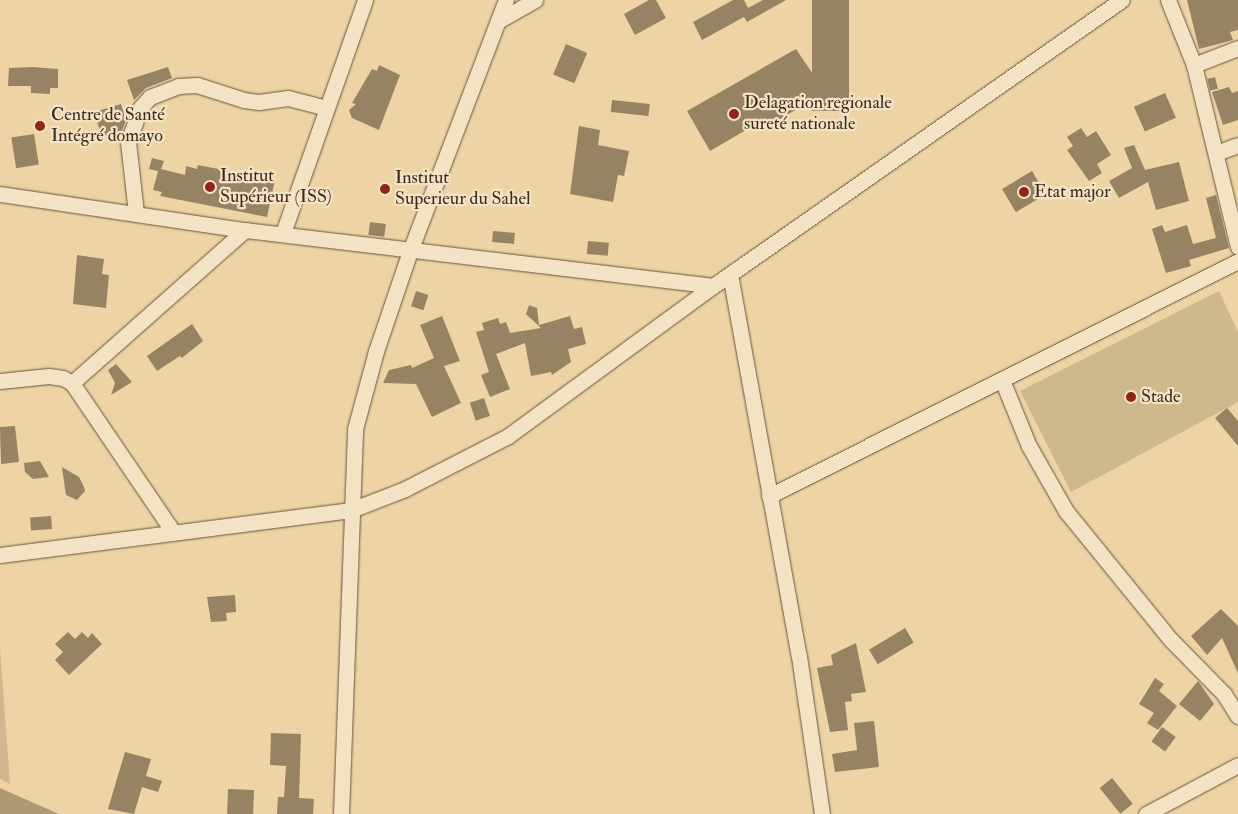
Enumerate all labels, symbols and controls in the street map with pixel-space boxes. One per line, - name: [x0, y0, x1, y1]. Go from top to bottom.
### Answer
- place label: Delagation regionale sureté nationale: [744, 93, 892, 136]
- place label: Centre de Santé Intégré domayo: [51, 105, 165, 148]
- marker: Delagation regionale sureté nationale: [728, 108, 740, 120]
- marker: Centre de Santé Intégré domayo: [33, 119, 47, 133]
- place label: Institut Supérieur (ISS): [220, 166, 332, 208]
- place label: Institut Superieur du Sahel: [395, 168, 531, 210]
- marker: Institut Supérieur (ISS): [204, 181, 216, 193]
- place label: Etat major: [1034, 181, 1111, 203]
- marker: Institut Superieur du Sahel: [379, 183, 391, 195]
- marker: Etat major: [1018, 186, 1030, 198]
- place label: Stade: [1141, 386, 1181, 408]
- marker: Stade: [1125, 391, 1137, 403]

